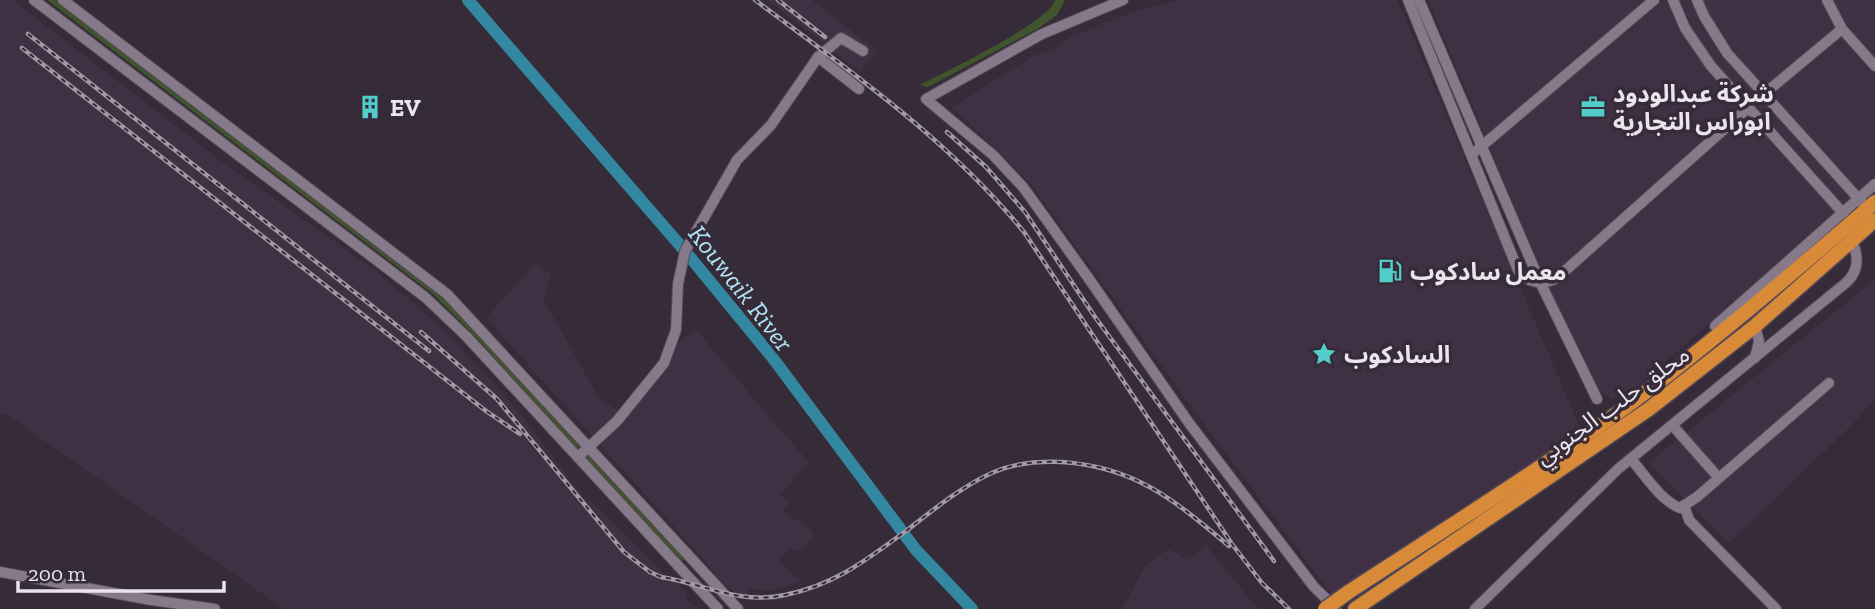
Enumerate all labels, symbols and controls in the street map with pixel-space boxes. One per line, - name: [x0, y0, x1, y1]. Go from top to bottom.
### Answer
- place label: شركة عبدالودود ابوراس التجارية: [1613, 79, 1774, 136]
- building icon: EV: [356, 93, 384, 121]
- place label: EV: [390, 93, 421, 122]
- office icon: شركة عبدالودود ابوراس التجارية: [1579, 93, 1607, 121]
- water label: Kouwaik River: [682, 219, 800, 358]
- fuel station icon: معمل سادكوب: [1376, 257, 1404, 285]
- place label: معمل سادكوب: [1410, 257, 1567, 286]
- street label: محلق حلب الجنوبي: [1529, 339, 1698, 474]
- place icon: السادكوب: [1310, 340, 1338, 368]
- place label: السادكوب: [1344, 340, 1450, 369]
- scale bar: [18, 550, 224, 594]
- text: 200 m: [28, 561, 86, 586]

